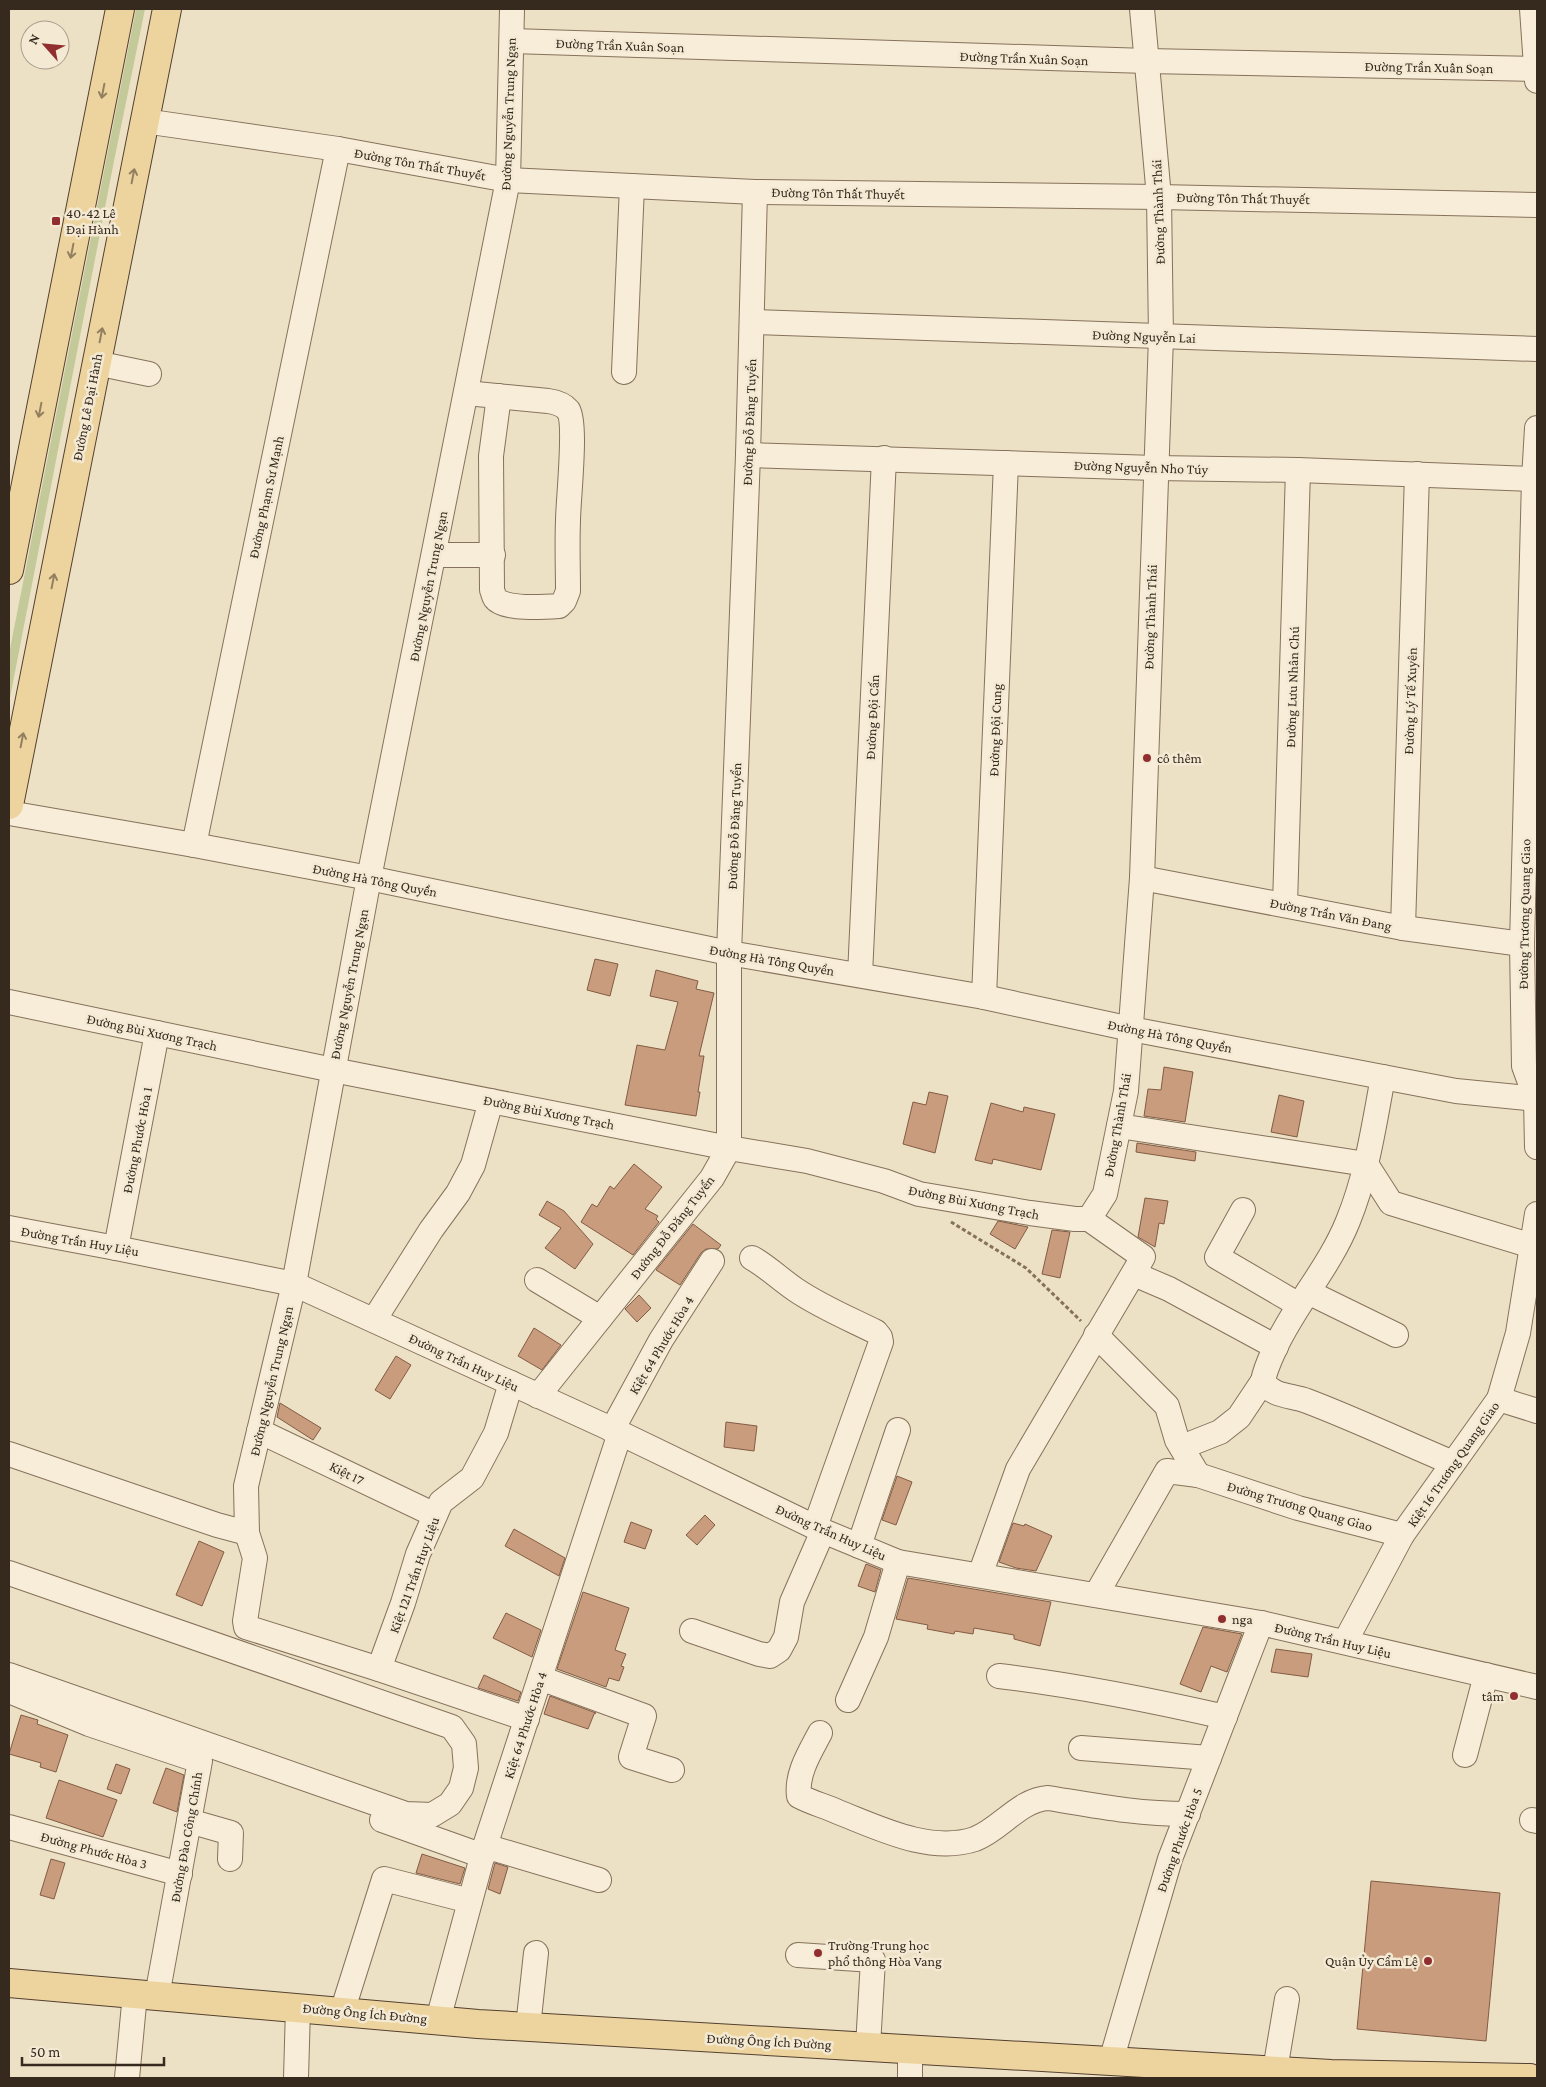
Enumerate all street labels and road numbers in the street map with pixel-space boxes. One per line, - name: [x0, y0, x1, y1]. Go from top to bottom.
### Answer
- street label: Đường Trần Xuân Soạn: [555, 35, 685, 55]
- street label: Đường Nguyễn Trung Ngạn: [497, 37, 519, 191]
- street label: Đường Trần Xuân Soạn: [959, 48, 1089, 68]
- street label: Đường Trần Xuân Soạn: [1364, 58, 1494, 76]
- street label: Đường Tôn Thất Thuyết: [353, 145, 487, 184]
- street label: Đường Thành Thái: [1148, 159, 1168, 265]
- street label: Đường Tôn Thất Thuyết: [771, 184, 905, 202]
- street label: Đường Tôn Thất Thuyết: [1176, 189, 1310, 207]
- street label: Đường Nguyễn Lai: [1092, 326, 1196, 346]
- street label: Đường Lê Đại Hành: [69, 351, 105, 462]
- street label: Đường Đỗ Đăng Tuyển: [739, 358, 759, 486]
- street label: Đường Phạm Sư Mạnh: [245, 434, 287, 560]
- street label: Đường Nguyễn Nho Túy: [1074, 457, 1209, 477]
- street label: Đường Nguyễn Trung Ngạn: [406, 509, 451, 663]
- street label: Đường Thành Thái: [1140, 564, 1160, 670]
- street label: Đường Lưu Nhân Chú: [1282, 625, 1302, 748]
- street label: Đường Lý Tế Xuyên: [1400, 647, 1420, 755]
- street label: Đường Đội Cấn: [862, 673, 882, 760]
- street label: Đường Đội Cung: [985, 683, 1005, 777]
- street label: Đường Đỗ Đăng Tuyển: [724, 762, 744, 890]
- street label: Đường Trương Quang Giao: [1515, 839, 1533, 989]
- street label: Đường Hà Tông Quyền: [311, 860, 439, 900]
- street label: Đường Trần Văn Đang: [1269, 894, 1393, 934]
- street label: Đường Nguyễn Trung Ngạn: [327, 907, 372, 1061]
- street label: Đường Hà Tông Quyền: [708, 941, 836, 979]
- street label: Đường Bùi Xương Trạch: [85, 1010, 219, 1054]
- street label: Đường Hà Tông Quyền: [1106, 1016, 1234, 1056]
- street label: Đường Thành Thái: [1100, 1072, 1134, 1178]
- street label: Đường Phước Hòa 1: [119, 1085, 155, 1194]
- street label: Đường Bùi Xương Trạch: [482, 1091, 616, 1133]
- street label: Đường Đỗ Đăng Tuyển: [627, 1172, 718, 1282]
- street label: Đường Bùi Xương Trạch: [907, 1181, 1041, 1223]
- street label: Đường Trần Huy Liệu: [20, 1223, 141, 1259]
- street label: Kiệt 64 Phước Hòa 4: [625, 1293, 697, 1397]
- street label: Đường Nguyễn Trung Ngạn: [246, 1304, 296, 1457]
- street label: Đường Trần Huy Liệu: [406, 1330, 522, 1395]
- street label: Kiệt 16 Trương Quang Giao: [1404, 1398, 1502, 1530]
- street label: Kiệt 17: [327, 1458, 367, 1488]
- street label: Đường Trương Quang Giao: [1225, 1478, 1375, 1534]
- street label: Đường Trần Huy Liệu: [773, 1500, 889, 1564]
- street label: Kiệt 121 Trần Huy Liệu: [386, 1514, 443, 1635]
- street label: Đường Trần Huy Liệu: [1273, 1619, 1394, 1661]
- street label: Kiệt 64 Phước Hòa 4: [500, 1669, 550, 1781]
- street label: Đường Đào Công Chính: [167, 1770, 205, 1904]
- street label: Đường Phước Hòa 5: [1153, 1786, 1205, 1894]
- street label: Đường Phước Hòa 3: [39, 1828, 149, 1872]
- street label: Đường Ông Ích Đường: [302, 2000, 428, 2026]
- street label: Đường Ông Ích Đường: [706, 2030, 832, 2052]

